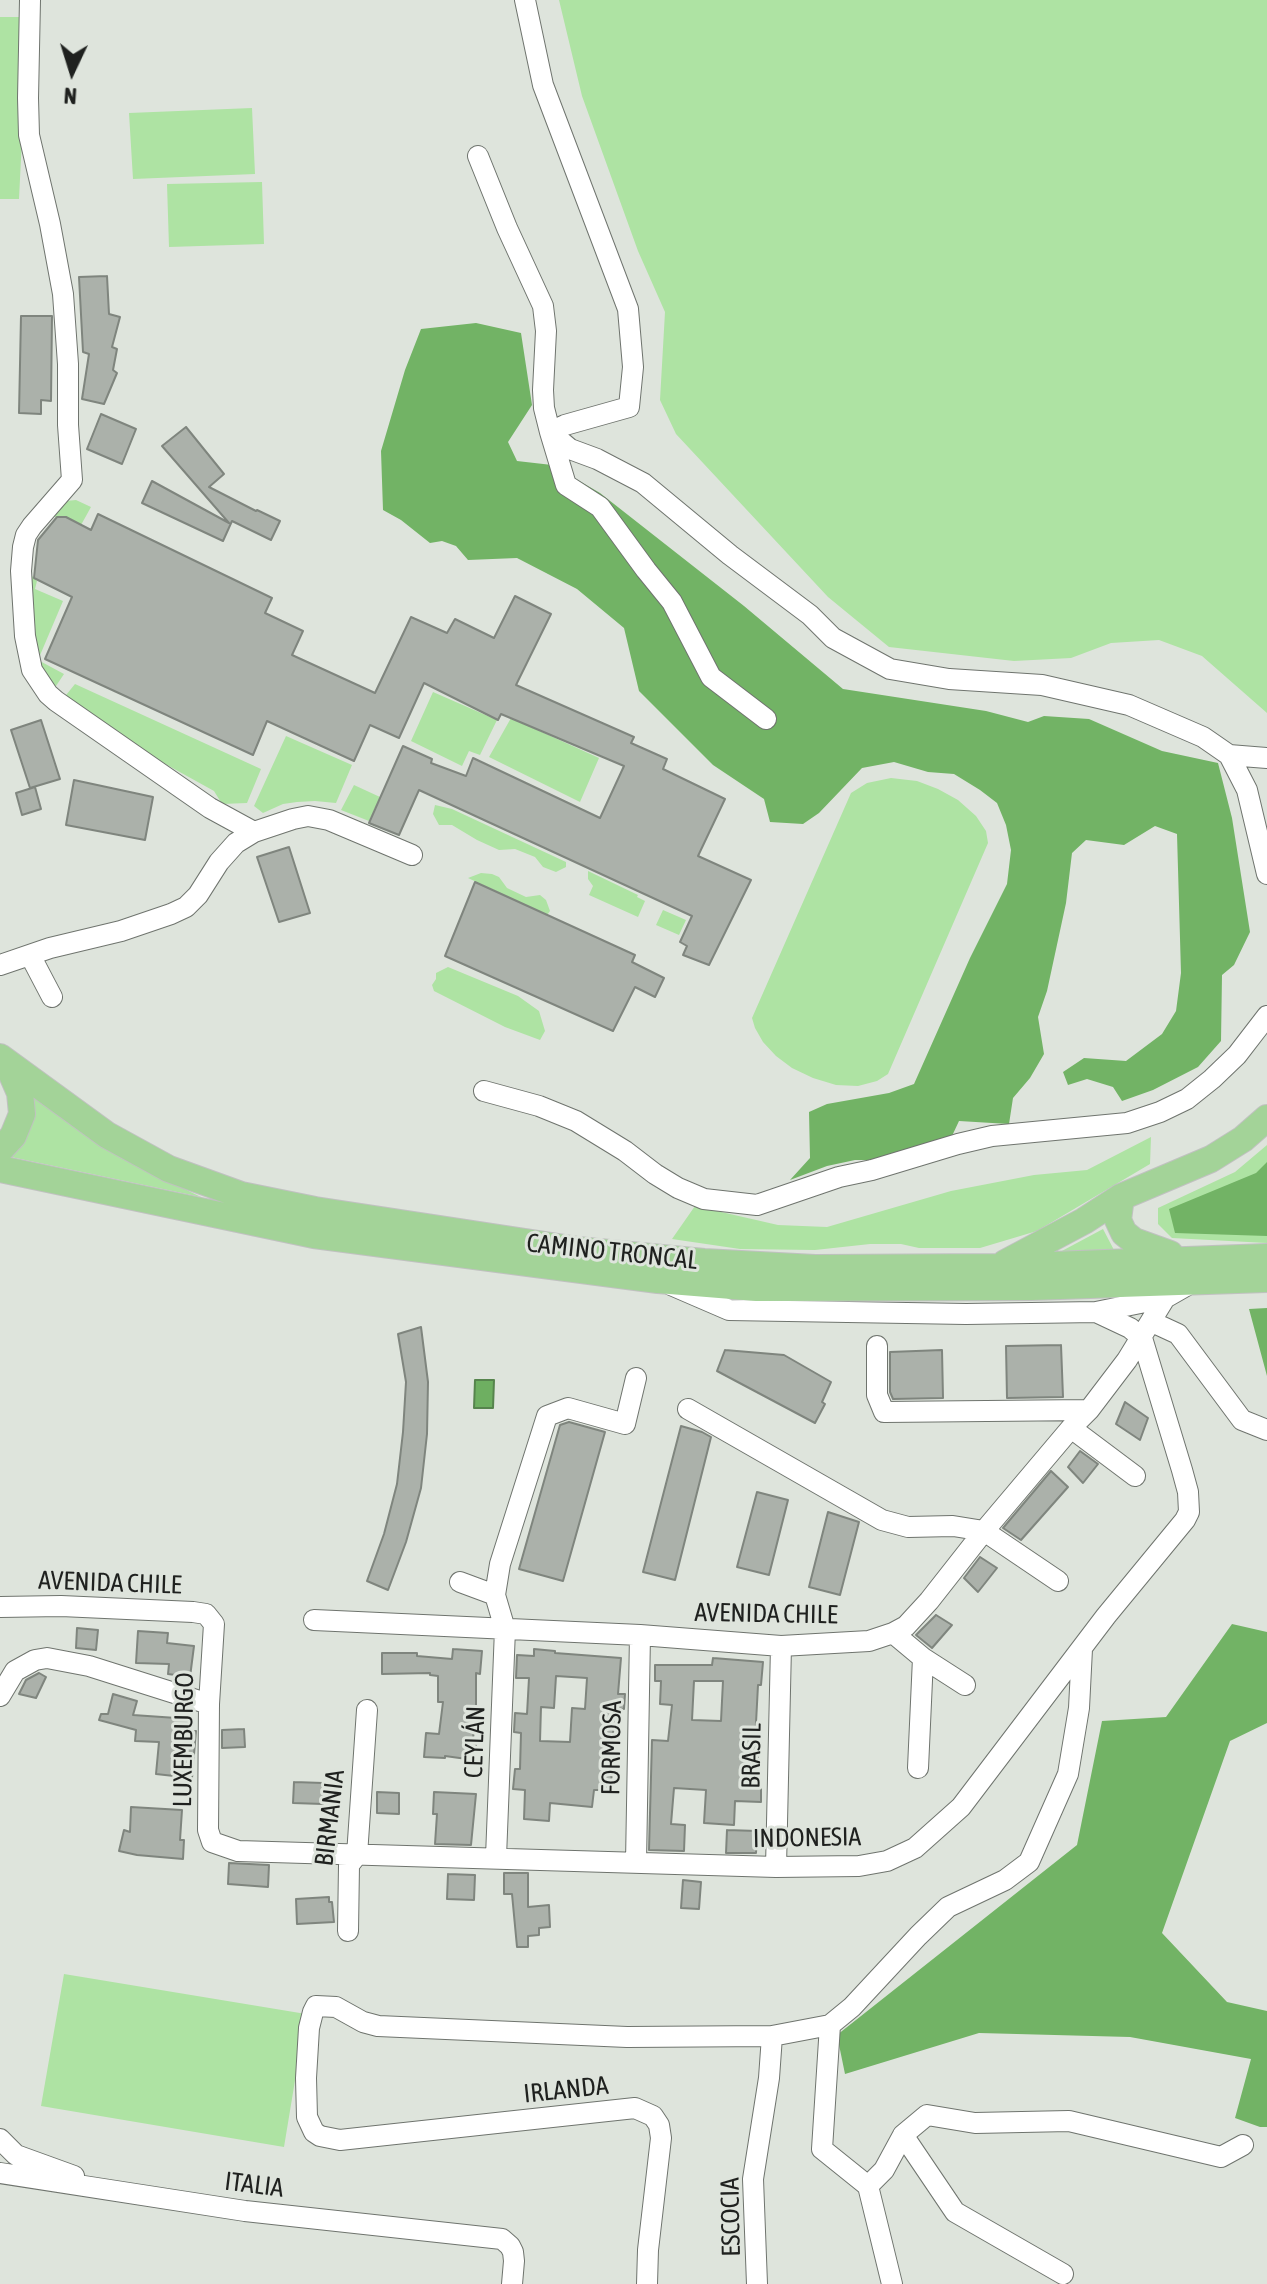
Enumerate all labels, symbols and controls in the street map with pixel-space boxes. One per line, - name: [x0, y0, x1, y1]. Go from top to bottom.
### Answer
- north arrow: [32, 32, 112, 112]
- text: N: [63, 83, 78, 109]
- street label: CAMINO TRONCAL: [525, 1228, 699, 1276]
- street label: AVENIDA CHILE: [38, 1565, 182, 1601]
- street label: AVENIDA CHILE: [694, 1597, 838, 1631]
- street label: LUXEMBURGO: [167, 1672, 201, 1808]
- street label: FORMOSA: [596, 1700, 628, 1796]
- street label: CEYLÁN: [458, 1705, 492, 1779]
- street label: BRASIL: [736, 1723, 768, 1789]
- street label: BIRMANIA: [309, 1768, 351, 1868]
- street label: INDONESIA: [753, 1821, 861, 1855]
- street label: IRLANDA: [522, 2070, 610, 2110]
- street label: ITALIA: [223, 2166, 285, 2204]
- street label: ESCOCIA: [715, 2177, 747, 2257]

